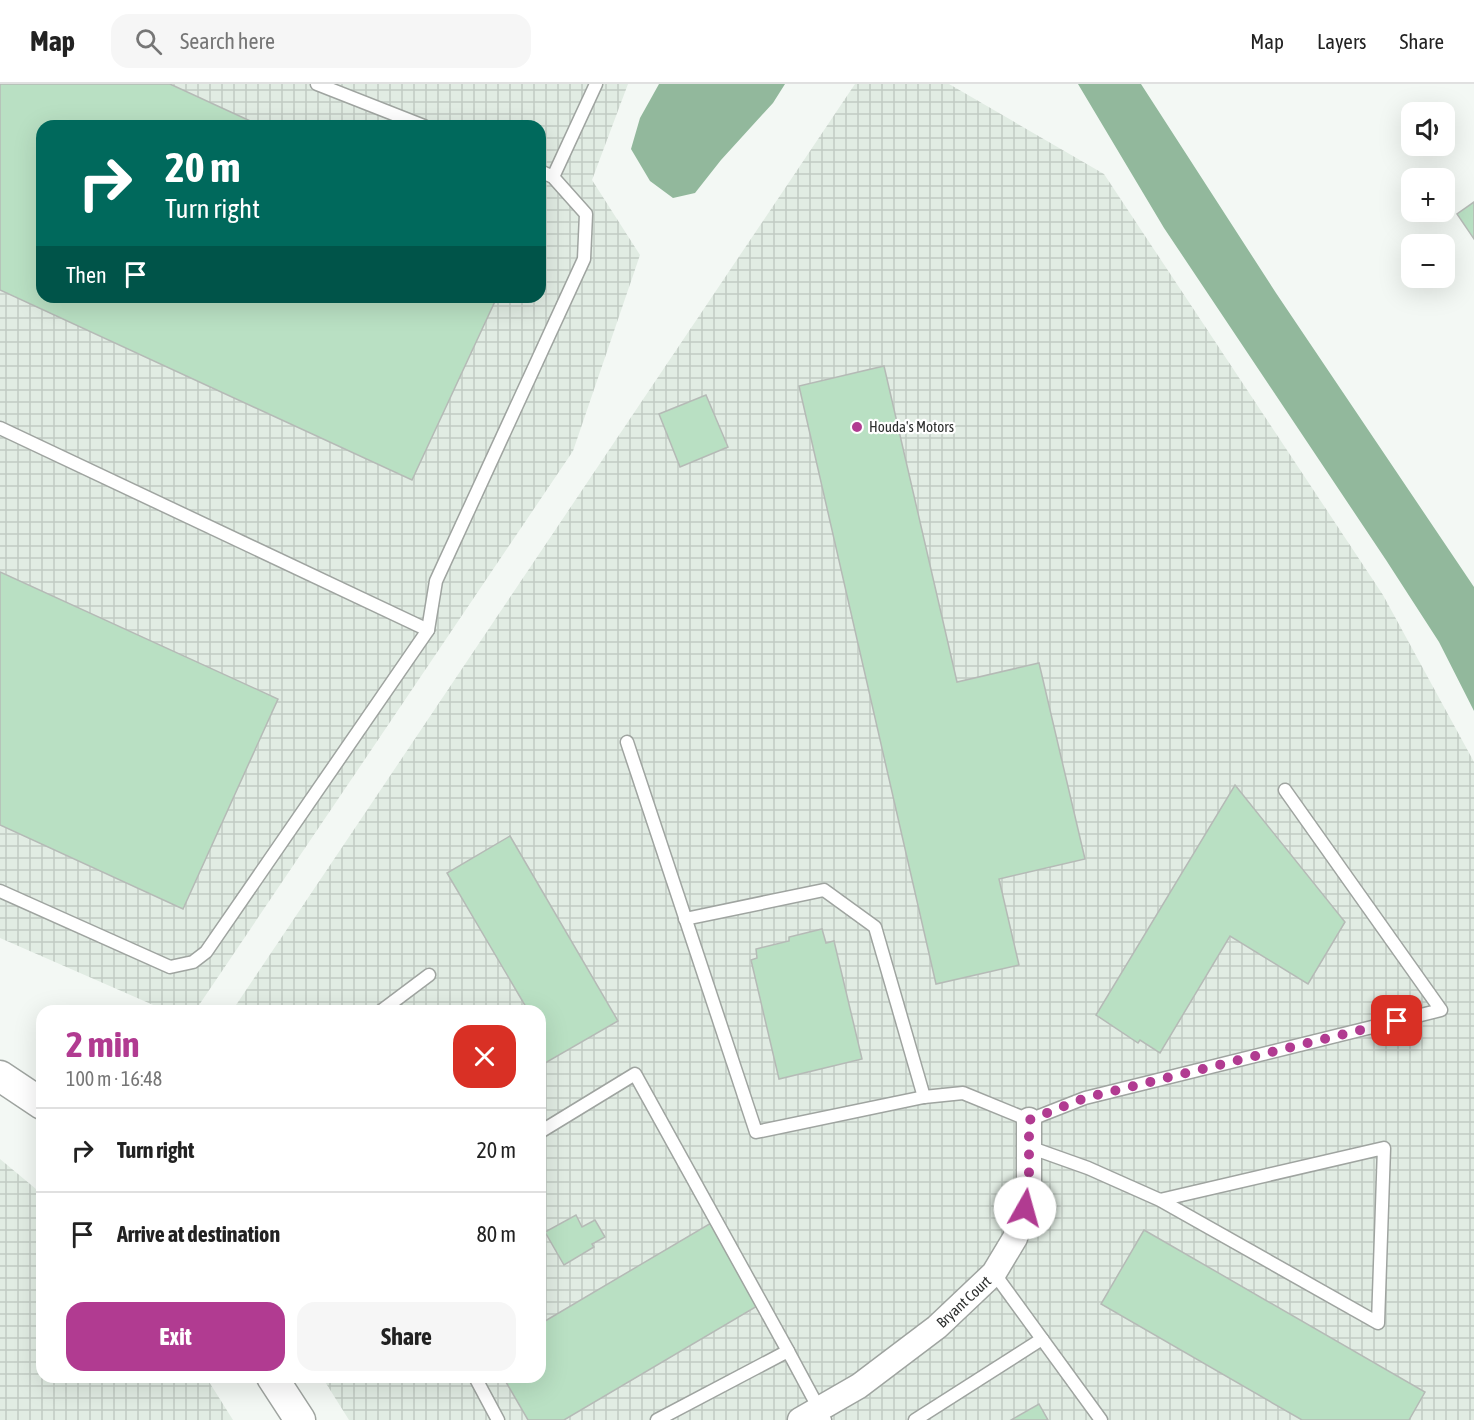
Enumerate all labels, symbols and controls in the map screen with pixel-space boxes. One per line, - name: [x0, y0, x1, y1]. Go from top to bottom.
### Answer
- search box: [111, 14, 531, 68]
- text: Map: [30, 25, 75, 57]
- icon: search: [132, 25, 165, 58]
- text: Search here: [180, 28, 275, 54]
- text: Map: [1250, 29, 1284, 53]
- text: Layers: [1317, 29, 1367, 53]
- text: Share: [1400, 29, 1444, 53]
- map controls: [1401, 102, 1455, 288]
- button: sound: [1401, 102, 1455, 156]
- text: 20 m: [165, 143, 240, 191]
- icon: right: [66, 144, 144, 222]
- button: +: [1401, 168, 1455, 222]
- text: Turn right: [165, 193, 260, 224]
- button: −: [1401, 234, 1455, 288]
- icon: arrive: [119, 258, 152, 291]
- text: Then: [66, 262, 107, 288]
- place label: Houda's Motors: [869, 418, 954, 435]
- marker: Houda's Motors: [850, 420, 864, 434]
- pin: [1371, 995, 1422, 1046]
- icon: arrive: [1380, 1004, 1413, 1037]
- text: 2 min: [66, 1023, 140, 1065]
- button: close: [453, 1025, 516, 1088]
- text: 100 m · 16:48: [66, 1067, 162, 1090]
- icon: right: [66, 1134, 99, 1167]
- text: Turn right: [117, 1137, 194, 1163]
- text: 20 m: [476, 1137, 516, 1163]
- position arrow: [993, 1176, 1057, 1240]
- icon: arrive: [66, 1218, 99, 1251]
- text: Arrive at destination: [117, 1221, 280, 1247]
- text: 80 m: [476, 1221, 516, 1247]
- street label: Bryant Court: [933, 1272, 994, 1331]
- button: Exit: [66, 1302, 285, 1371]
- button: Share: [297, 1302, 516, 1371]

